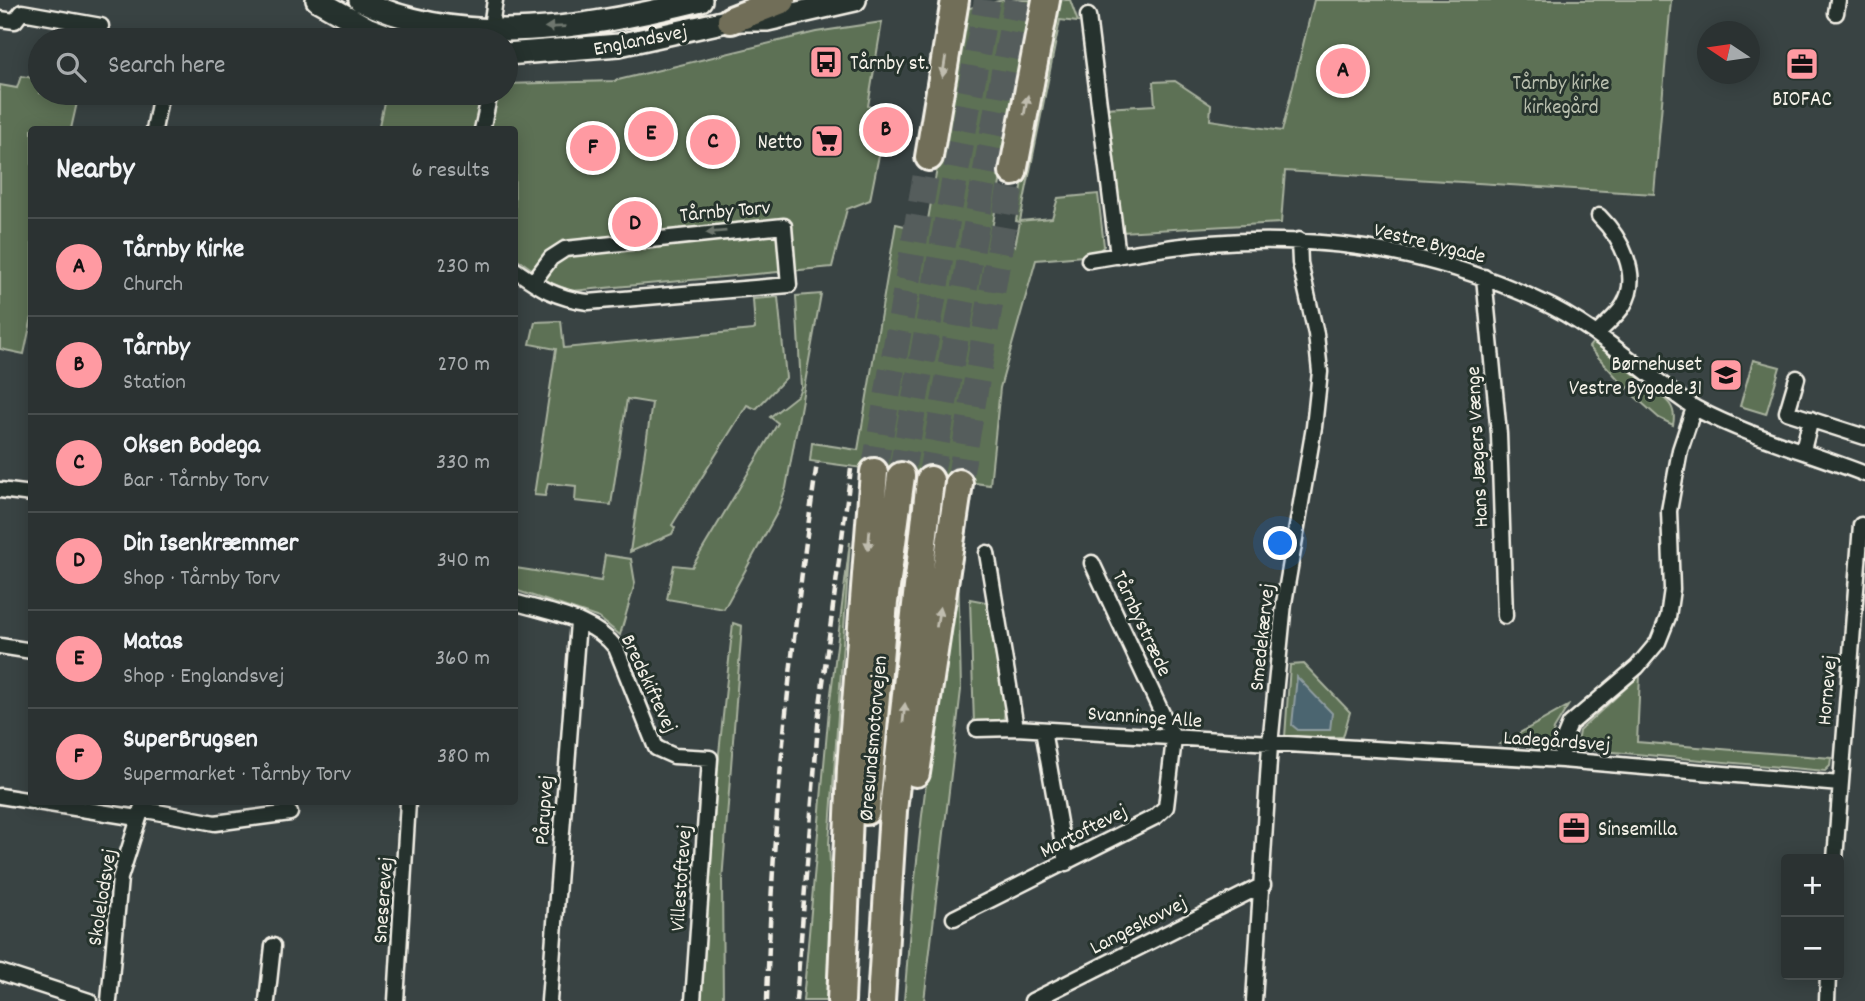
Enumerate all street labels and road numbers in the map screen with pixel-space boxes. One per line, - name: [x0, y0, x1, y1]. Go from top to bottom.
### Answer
- street label: Englandsvej: [591, 18, 690, 66]
- street label: Tårnby Torv: [679, 194, 772, 232]
- street label: Vestre Bygade: [1370, 217, 1488, 273]
- street label: Hans Jægers Vænge: [1460, 365, 1498, 528]
- street label: Tårnbystræde: [1103, 567, 1178, 682]
- street label: Smedekærvej: [1243, 582, 1285, 692]
- street label: Bredskiftevej: [611, 630, 683, 739]
- street label: Øresundsmotorvejen: [853, 654, 897, 822]
- street label: Hornevej: [1811, 654, 1847, 727]
- street label: Svanninge Alle: [1087, 700, 1203, 738]
- street label: Ladegårdsvej: [1502, 724, 1611, 762]
- street label: Pårupvej: [529, 774, 563, 846]
- street label: Martoftevej: [1035, 798, 1133, 868]
- street label: Villestoftevej: [664, 824, 702, 933]
- street label: Skolelodsvej: [81, 847, 126, 948]
- street label: Sneserevej: [367, 856, 403, 945]
- street label: Langeskovvej: [1085, 889, 1193, 964]

